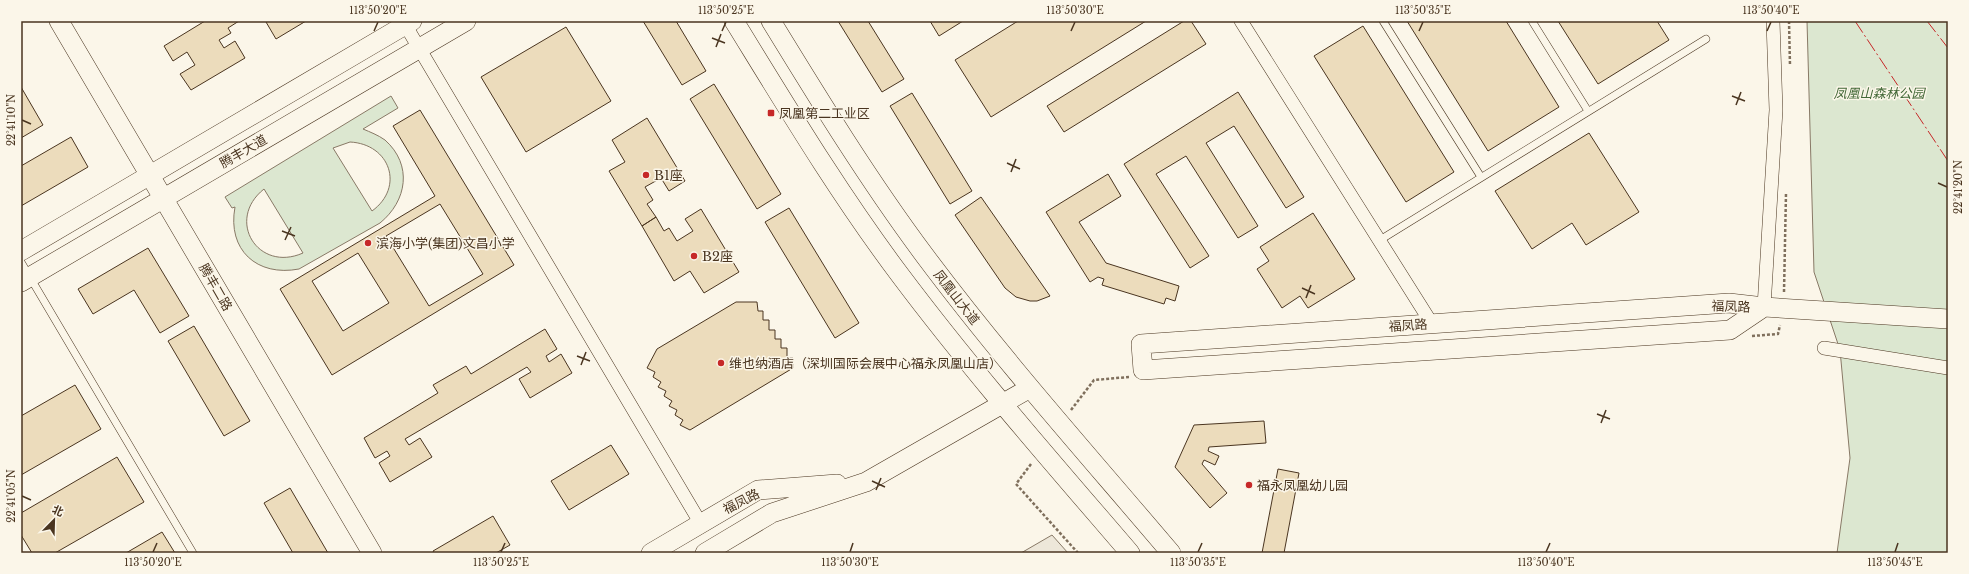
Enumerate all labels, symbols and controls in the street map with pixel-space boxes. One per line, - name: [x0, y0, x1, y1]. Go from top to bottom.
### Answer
- text: 113°50'20"E: [349, 4, 407, 17]
- text: 113°50'25"E: [698, 4, 754, 17]
- text: 113°50'30"E: [1046, 4, 1104, 17]
- text: 113°50'35"E: [1395, 4, 1451, 17]
- text: 113°50'40"E: [1743, 4, 1799, 17]
- park label: 凤凰山森林公园: [1833, 85, 1926, 102]
- text: 22°41'10"N: [5, 94, 18, 146]
- place label: 凤凰第二工业区: [779, 105, 870, 122]
- marker: 凤凰第二工业区: [766, 108, 776, 118]
- street label: 腾丰大道: [216, 131, 270, 172]
- text: 22°41'20"N: [1952, 160, 1965, 214]
- place label: B1座: [654, 167, 683, 184]
- marker: B1座: [641, 170, 651, 180]
- place label: 滨海小学(集团)文昌小学: [376, 235, 515, 252]
- marker: 滨海小学(集团)文昌小学: [363, 238, 373, 248]
- place label: B2座: [702, 248, 733, 265]
- marker: B2座: [689, 251, 699, 261]
- street label: 腾丰二路: [195, 260, 236, 314]
- street label: 凤凰山大道: [930, 266, 983, 328]
- street label: 福凤路: [1711, 297, 1751, 316]
- street label: 福凤路: [1388, 316, 1428, 335]
- place label: 维也纳酒店（深圳国际会展中心福永凤凰山店）: [729, 355, 1002, 372]
- marker: 维也纳酒店（深圳国际会展中心福永凤凰山店）: [716, 358, 726, 368]
- text: 22°41'05"N: [5, 469, 18, 523]
- place label: 福永凤凰幼儿园: [1257, 477, 1348, 494]
- marker: 福永凤凰幼儿园: [1244, 480, 1254, 490]
- street label: 福凤路: [720, 485, 762, 518]
- north arrow: [34, 500, 74, 540]
- text: 北: [50, 502, 66, 519]
- text: 113°50'20"E: [124, 556, 182, 569]
- text: 113°50'25"E: [473, 556, 529, 569]
- text: 113°50'30"E: [821, 556, 879, 569]
- text: 113°50'35"E: [1170, 556, 1226, 569]
- text: 113°50'40"E: [1518, 556, 1574, 569]
- text: 113°50'45"E: [1867, 556, 1923, 569]

